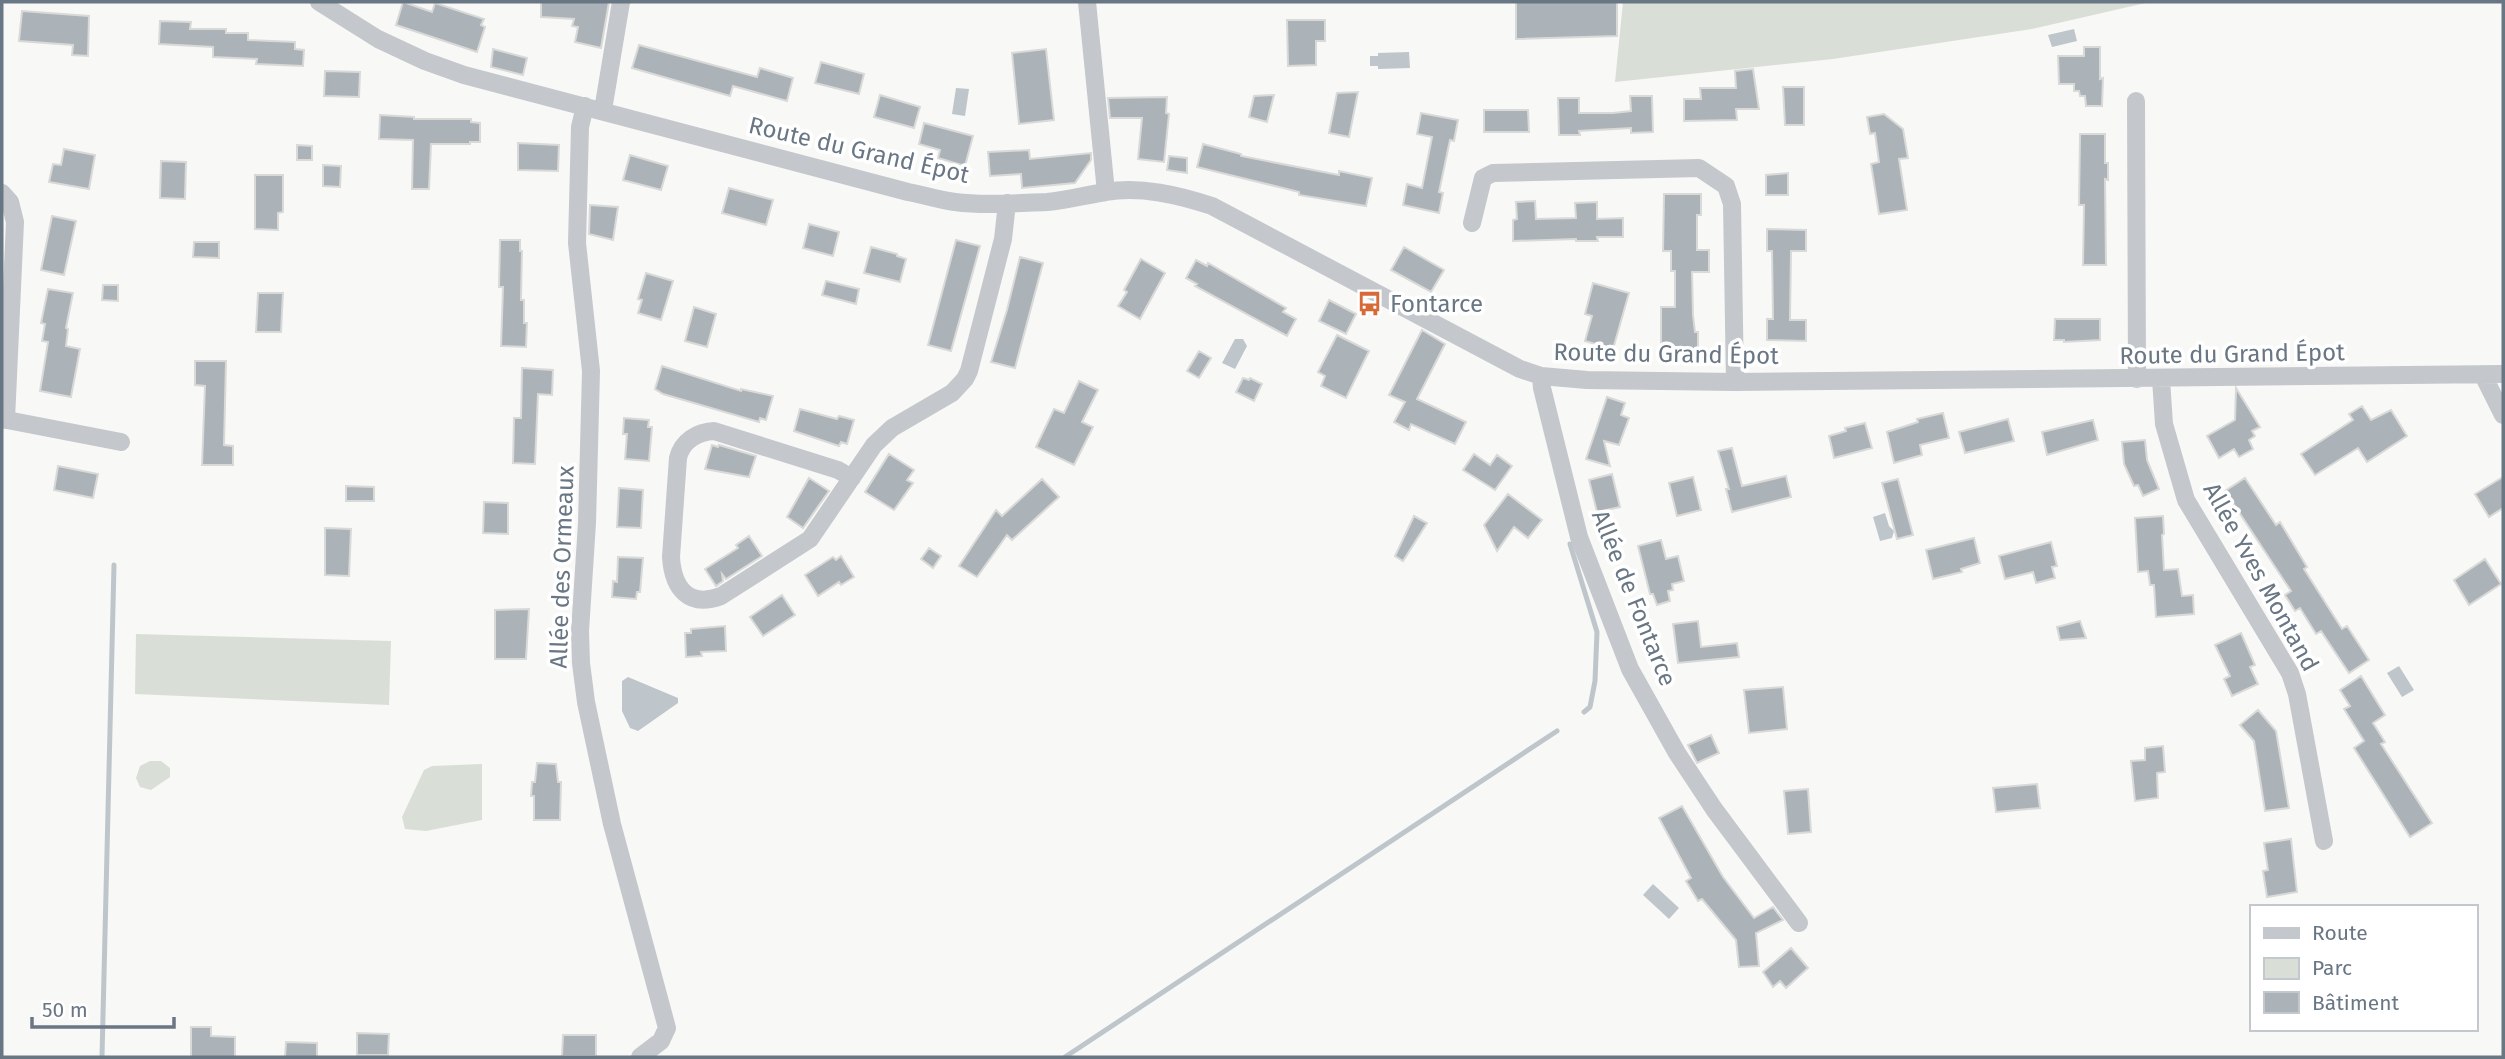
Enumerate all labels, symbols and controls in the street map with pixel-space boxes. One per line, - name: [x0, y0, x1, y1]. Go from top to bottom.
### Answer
- street label: Route du Grand Épot: [746, 110, 973, 189]
- bus stop icon: Fontarce: [1356, 290, 1384, 318]
- place label: Fontarce: [1390, 290, 1483, 318]
- street label: Route du Grand Épot: [1553, 337, 1779, 370]
- street label: Route du Grand Épot: [2119, 337, 2345, 370]
- street label: Allée des Ormeaux: [544, 465, 580, 669]
- street label: Allée Yves Montand: [2198, 478, 2324, 676]
- street label: Allée de Fontarce: [1586, 506, 1682, 690]
- legend: [2250, 905, 2477, 1031]
- text: Route: [2312, 920, 2368, 946]
- text: Parc: [2312, 955, 2352, 981]
- scale bar: [32, 986, 173, 1030]
- text: Bâtiment: [2312, 990, 2399, 1016]
- text: 50 m: [42, 997, 88, 1023]

